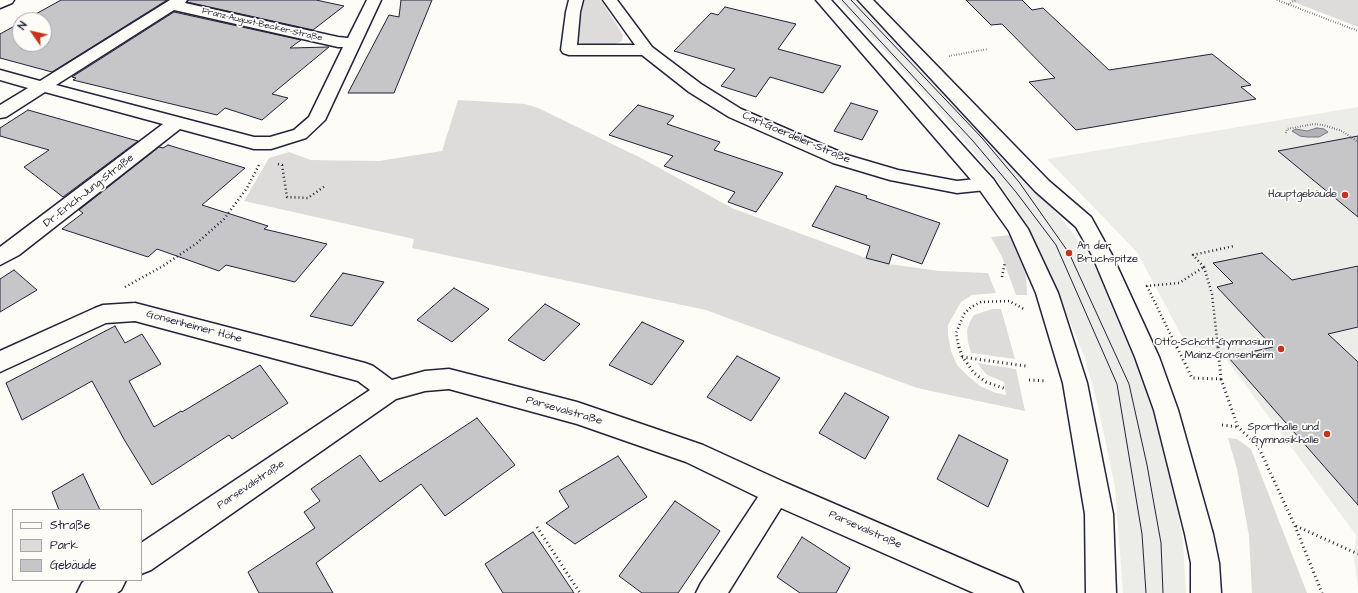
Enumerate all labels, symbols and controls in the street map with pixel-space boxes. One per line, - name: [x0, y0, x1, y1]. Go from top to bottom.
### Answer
- street label: Franz-August-Becker-Straße: [201, 6, 323, 44]
- north arrow: [12, 12, 52, 52]
- text: N: [14, 19, 31, 33]
- street label: Carl-Goerdeler-Straße: [740, 109, 852, 167]
- street label: Dr.-Erich-Jung-Straße: [41, 152, 137, 230]
- place label: Hauptgebäude: [1268, 188, 1337, 202]
- marker: Hauptgebäude: [1340, 190, 1350, 200]
- place label: An der Bruchspitze: [1077, 240, 1138, 266]
- marker: An der Bruchspitze: [1064, 248, 1074, 258]
- street label: Gonsenheimer Höhe: [145, 308, 243, 346]
- place label: Otto-Schott-Gymnasium Mainz-Gonsenheim: [1155, 336, 1273, 362]
- marker: Otto-Schott-Gymnasium Mainz-Gonsenheim: [1276, 344, 1286, 354]
- street label: Parsevalstraße: [524, 394, 604, 428]
- place label: Sporthalle und Gymnasikhalle: [1248, 421, 1319, 447]
- marker: Sporthalle und Gymnasikhalle: [1322, 429, 1332, 439]
- street label: Parsevalstraße: [215, 458, 287, 512]
- street label: Parsevalstraße: [826, 508, 904, 552]
- legend: [12, 509, 142, 581]
- text: Straße: [50, 517, 90, 534]
- text: Park: [50, 537, 78, 554]
- text: Gebäude: [50, 557, 96, 574]

